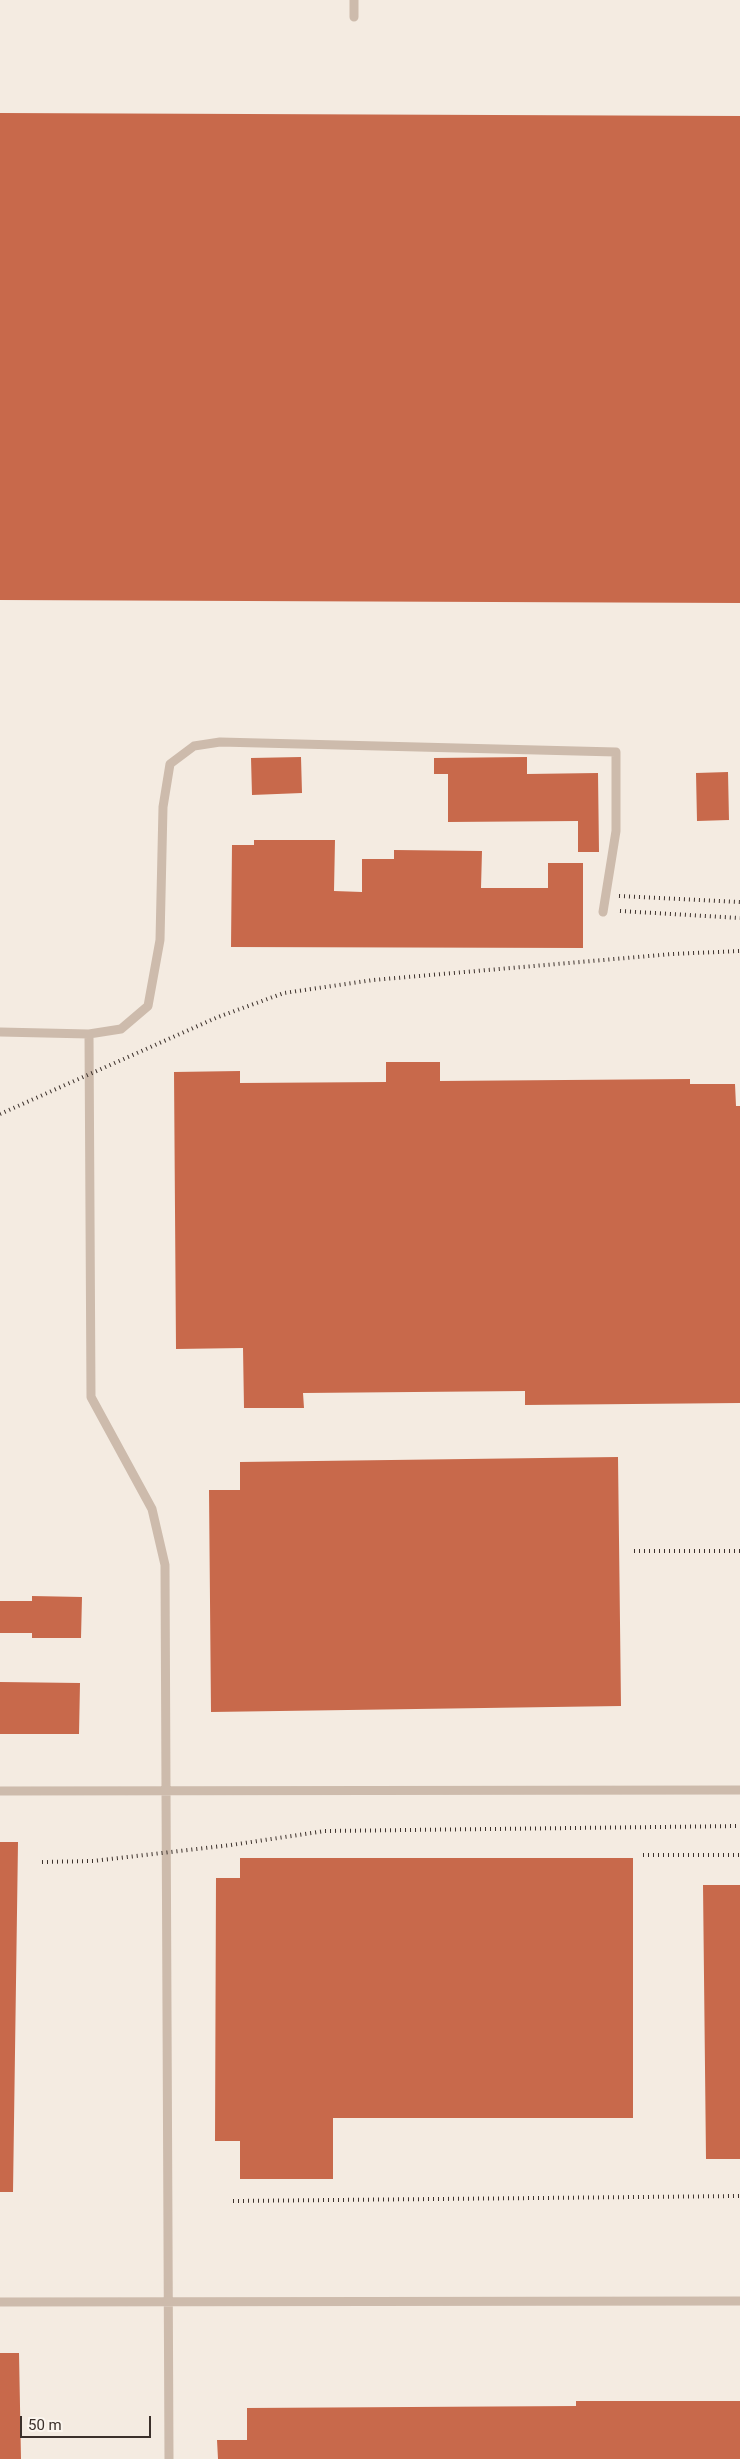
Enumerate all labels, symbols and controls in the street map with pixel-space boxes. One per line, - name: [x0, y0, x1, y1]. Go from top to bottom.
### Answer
- scale bar: [22, 2406, 154, 2438]
- text: 50 m: [28, 2416, 62, 2434]

